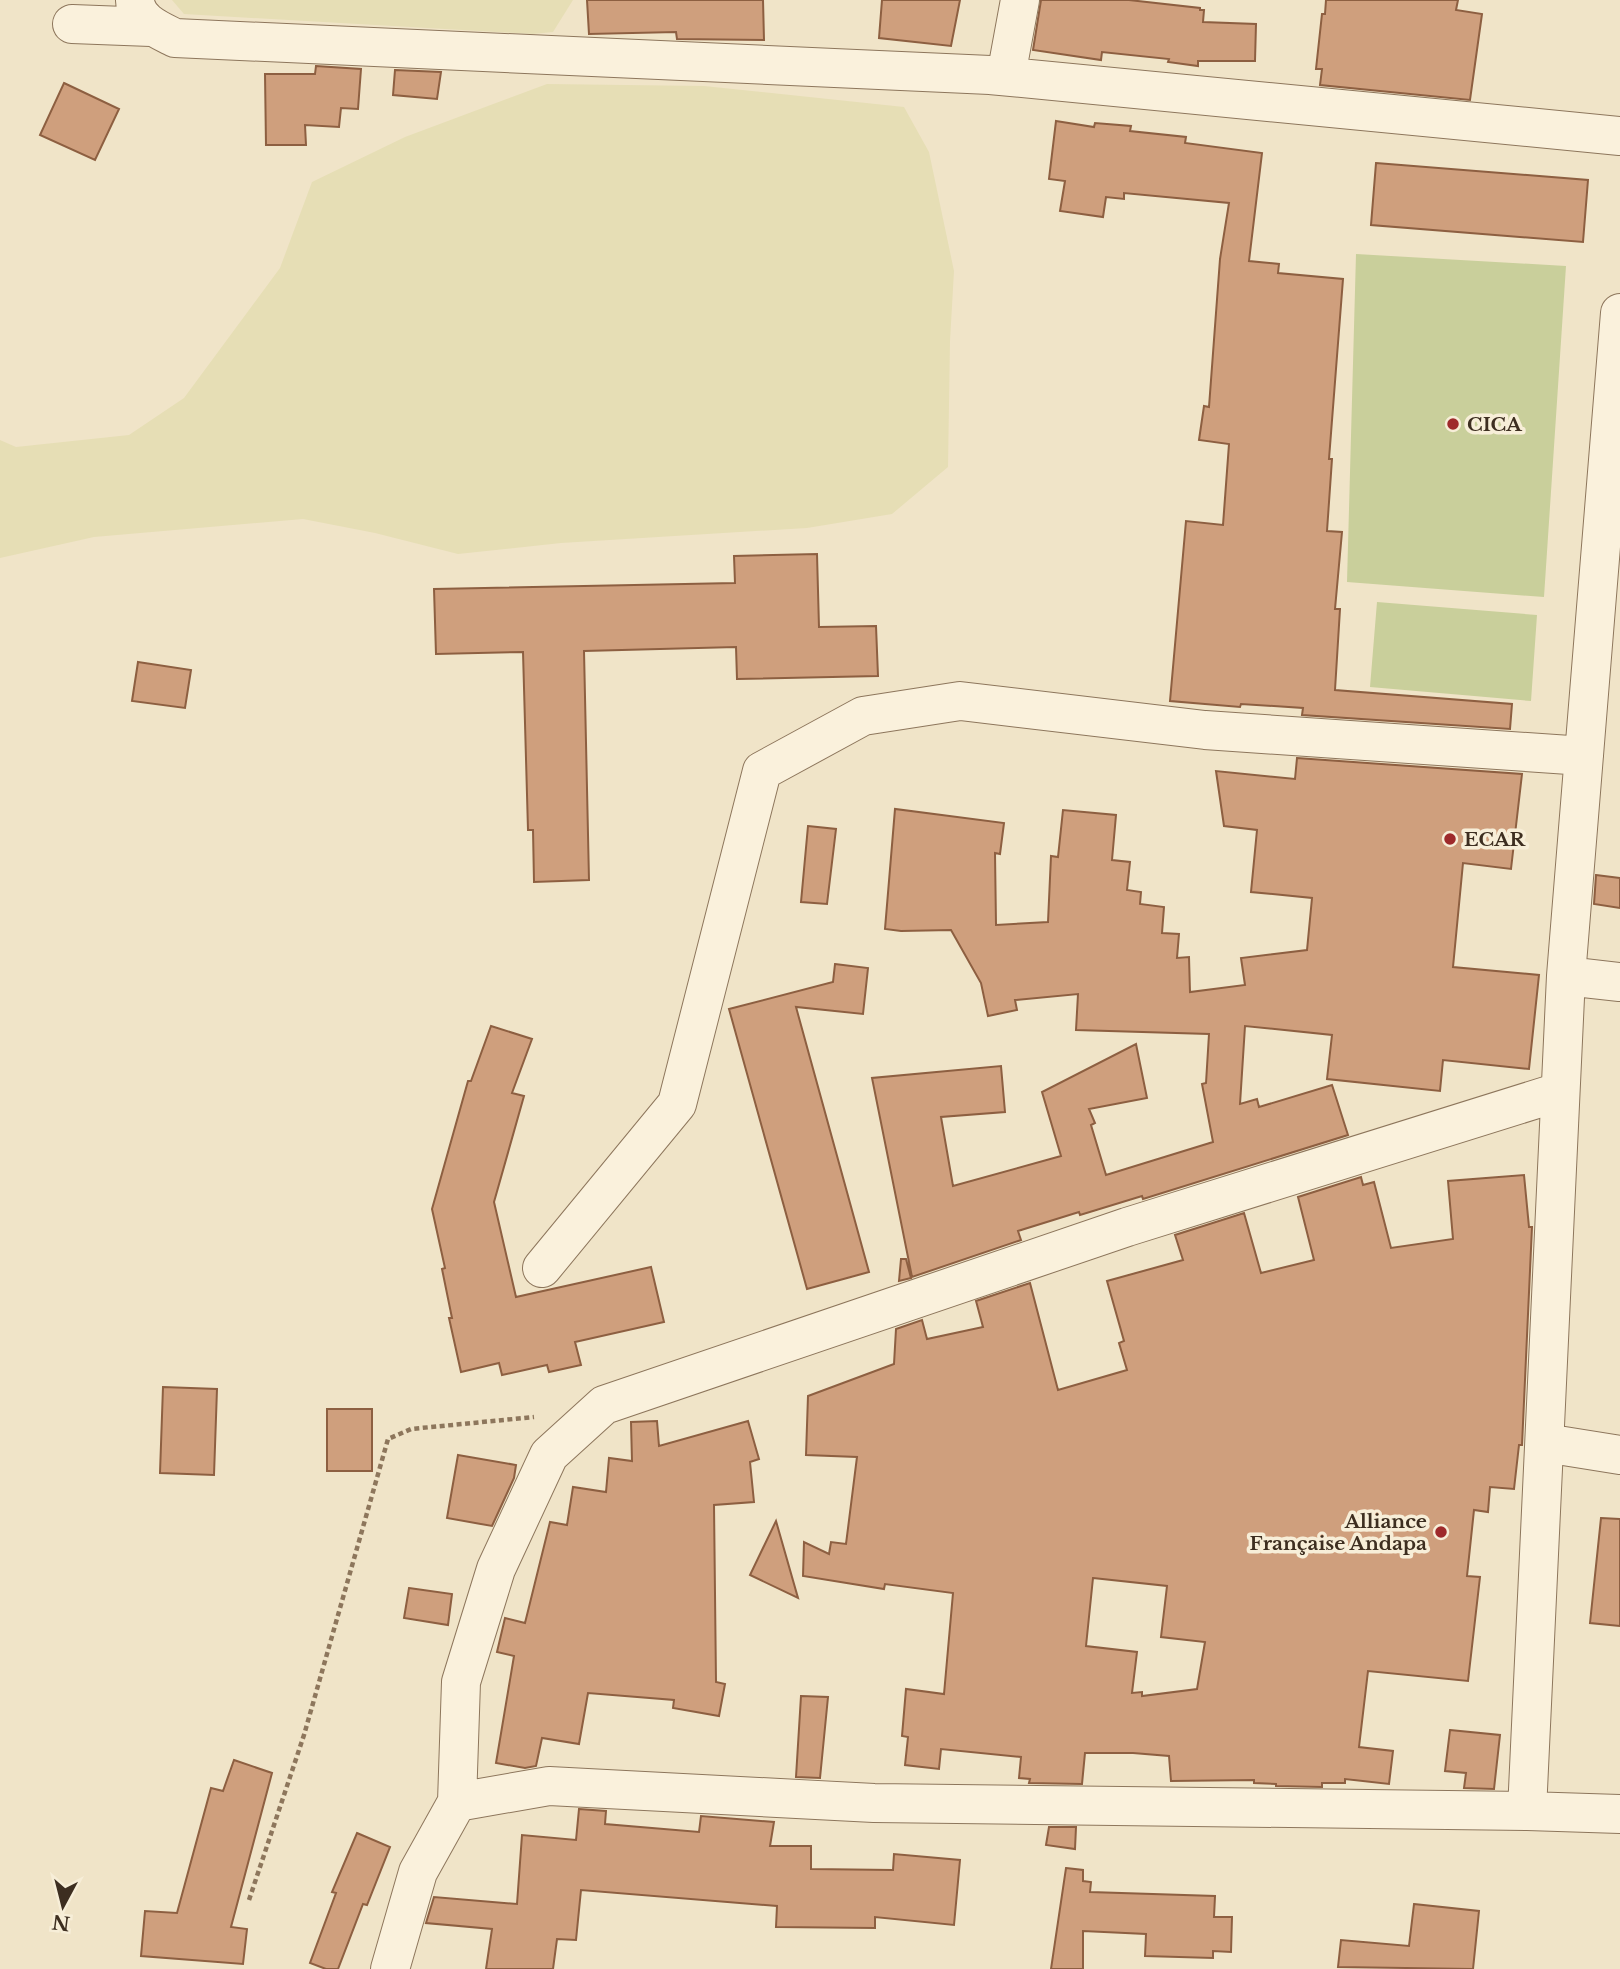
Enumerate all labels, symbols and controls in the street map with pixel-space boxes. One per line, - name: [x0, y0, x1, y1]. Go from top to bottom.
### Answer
- place label: CICA: [1467, 413, 1522, 436]
- marker: CICA: [1445, 416, 1461, 432]
- place label: ECAR: [1464, 828, 1527, 851]
- marker: ECAR: [1442, 831, 1458, 847]
- place label: Alliance Française Andapa: [1250, 1510, 1427, 1555]
- marker: Alliance Française Andapa: [1433, 1524, 1449, 1540]
- north arrow: [28, 1871, 98, 1941]
- text: N: [51, 1910, 71, 1935]

